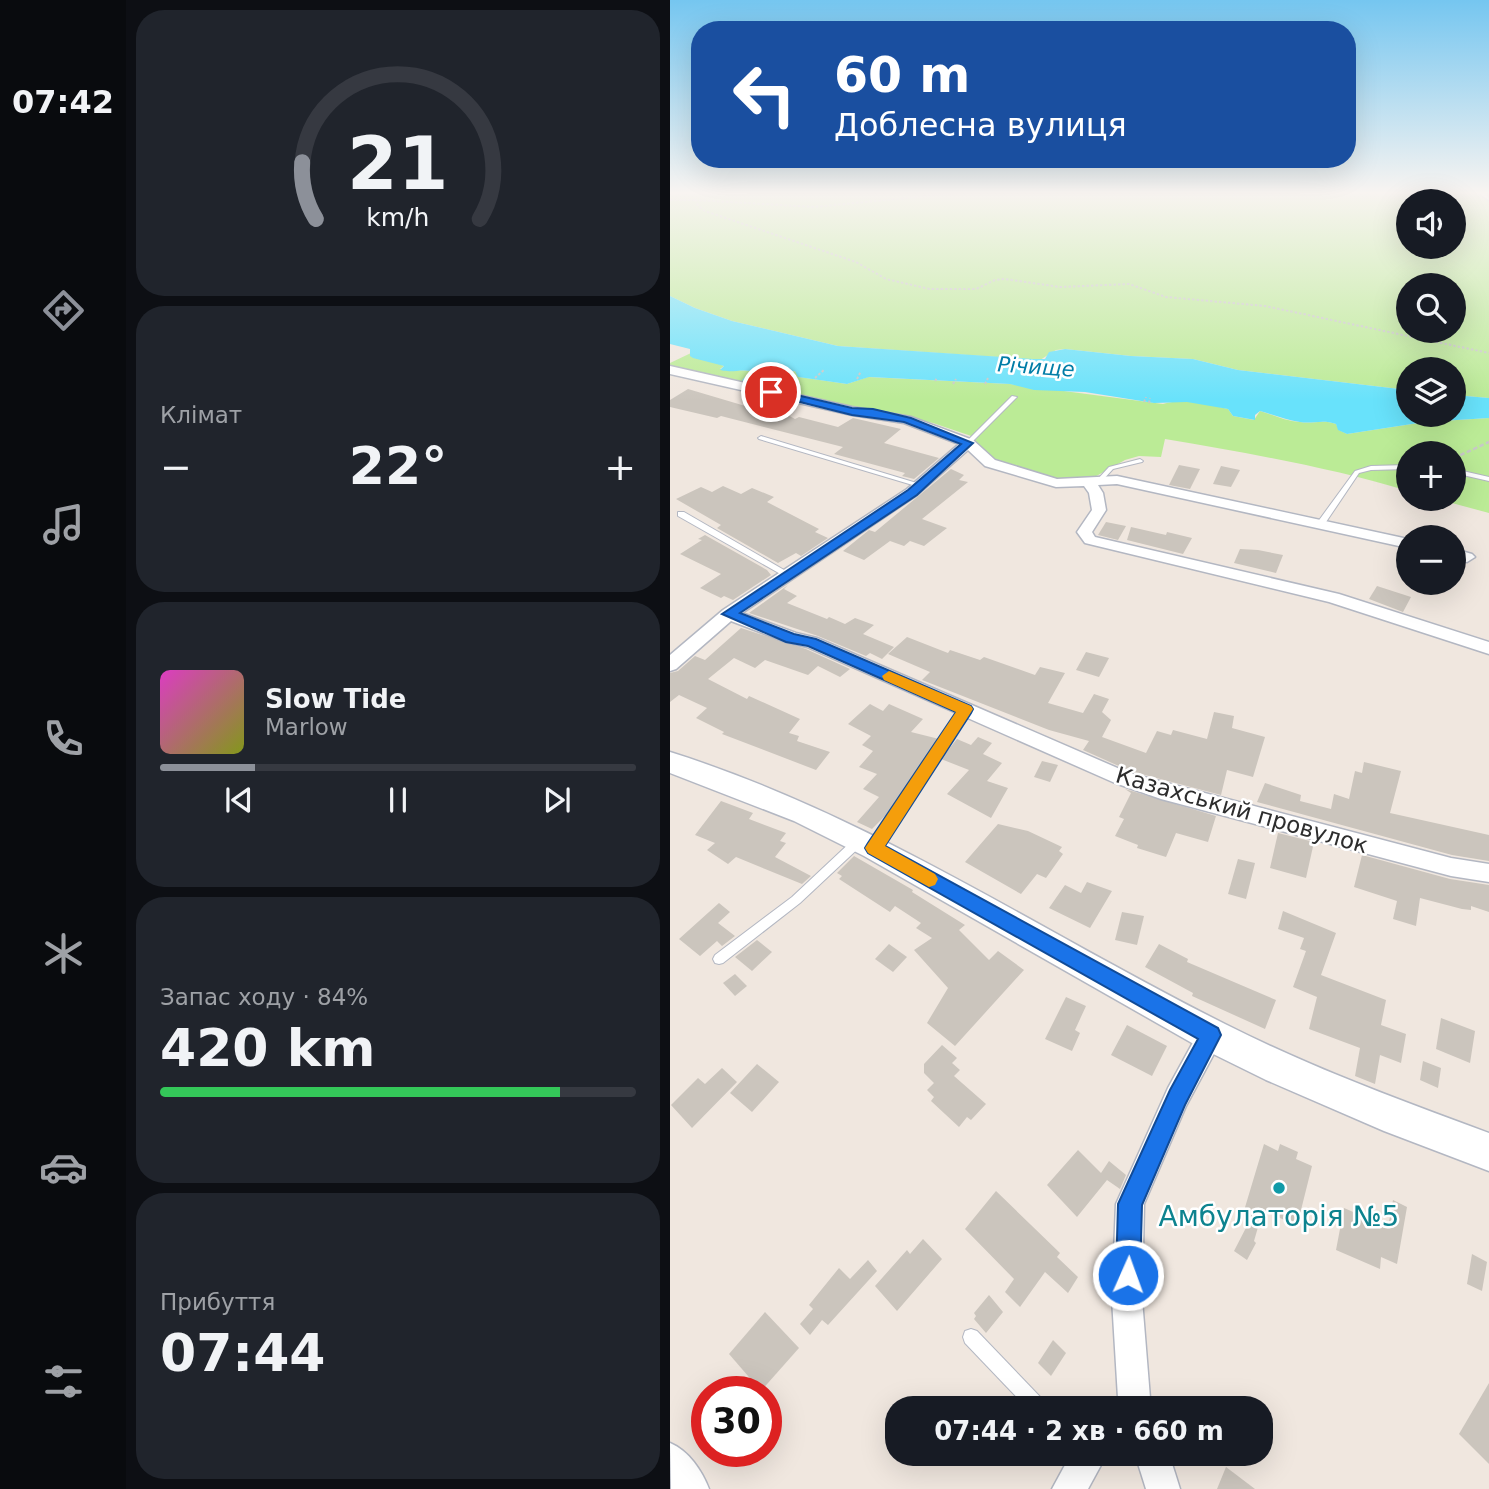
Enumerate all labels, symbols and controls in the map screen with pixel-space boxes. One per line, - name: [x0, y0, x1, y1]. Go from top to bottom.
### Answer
- text: 60 m: [834, 47, 970, 104]
- icon: left: [719, 49, 810, 140]
- text: 07:42: [12, 83, 114, 121]
- text: Доблесна вулиця: [834, 106, 1127, 144]
- text: 21: [347, 121, 449, 206]
- map controls: [1396, 189, 1466, 595]
- button: sound: [1396, 189, 1466, 259]
- text: km/h: [366, 203, 430, 232]
- button: search: [1396, 273, 1466, 343]
- icon: directions: [39, 286, 88, 335]
- water label: Річище: [997, 352, 1075, 382]
- button: layers: [1396, 357, 1466, 427]
- pin: [741, 362, 801, 422]
- icon: arrive: [752, 373, 790, 411]
- text: Клімат: [160, 402, 242, 428]
- text: 22°: [349, 436, 447, 496]
- button: +: [1396, 441, 1466, 511]
- text: −: [160, 445, 192, 489]
- text: +: [604, 445, 636, 489]
- icon: music: [39, 500, 88, 549]
- button: −: [1396, 525, 1466, 595]
- text: Slow Tide: [265, 684, 406, 714]
- icon: phone: [39, 714, 88, 763]
- text: Marlow: [265, 714, 348, 740]
- street label: Казахський провулок: [1113, 762, 1371, 859]
- icon: previous: [220, 781, 258, 819]
- icon: pause: [379, 781, 417, 819]
- icon: next: [538, 781, 576, 819]
- icon: climate: [39, 929, 88, 978]
- text: Запас ходу · 84%: [160, 984, 368, 1010]
- text: 420 km: [160, 1018, 375, 1078]
- icon: car: [39, 1143, 88, 1192]
- marker: Амбулаторія №5: [1271, 1180, 1287, 1196]
- place label: Амбулаторія №5: [1159, 1200, 1399, 1233]
- position arrow: [1091, 1238, 1165, 1312]
- text: Прибуття: [160, 1289, 275, 1315]
- text: 07:44: [160, 1323, 326, 1383]
- icon: filters: [39, 1357, 88, 1406]
- speed limit sign: 30: [691, 1376, 782, 1467]
- text: 07:44 · 2 хв · 660 m: [934, 1416, 1224, 1446]

